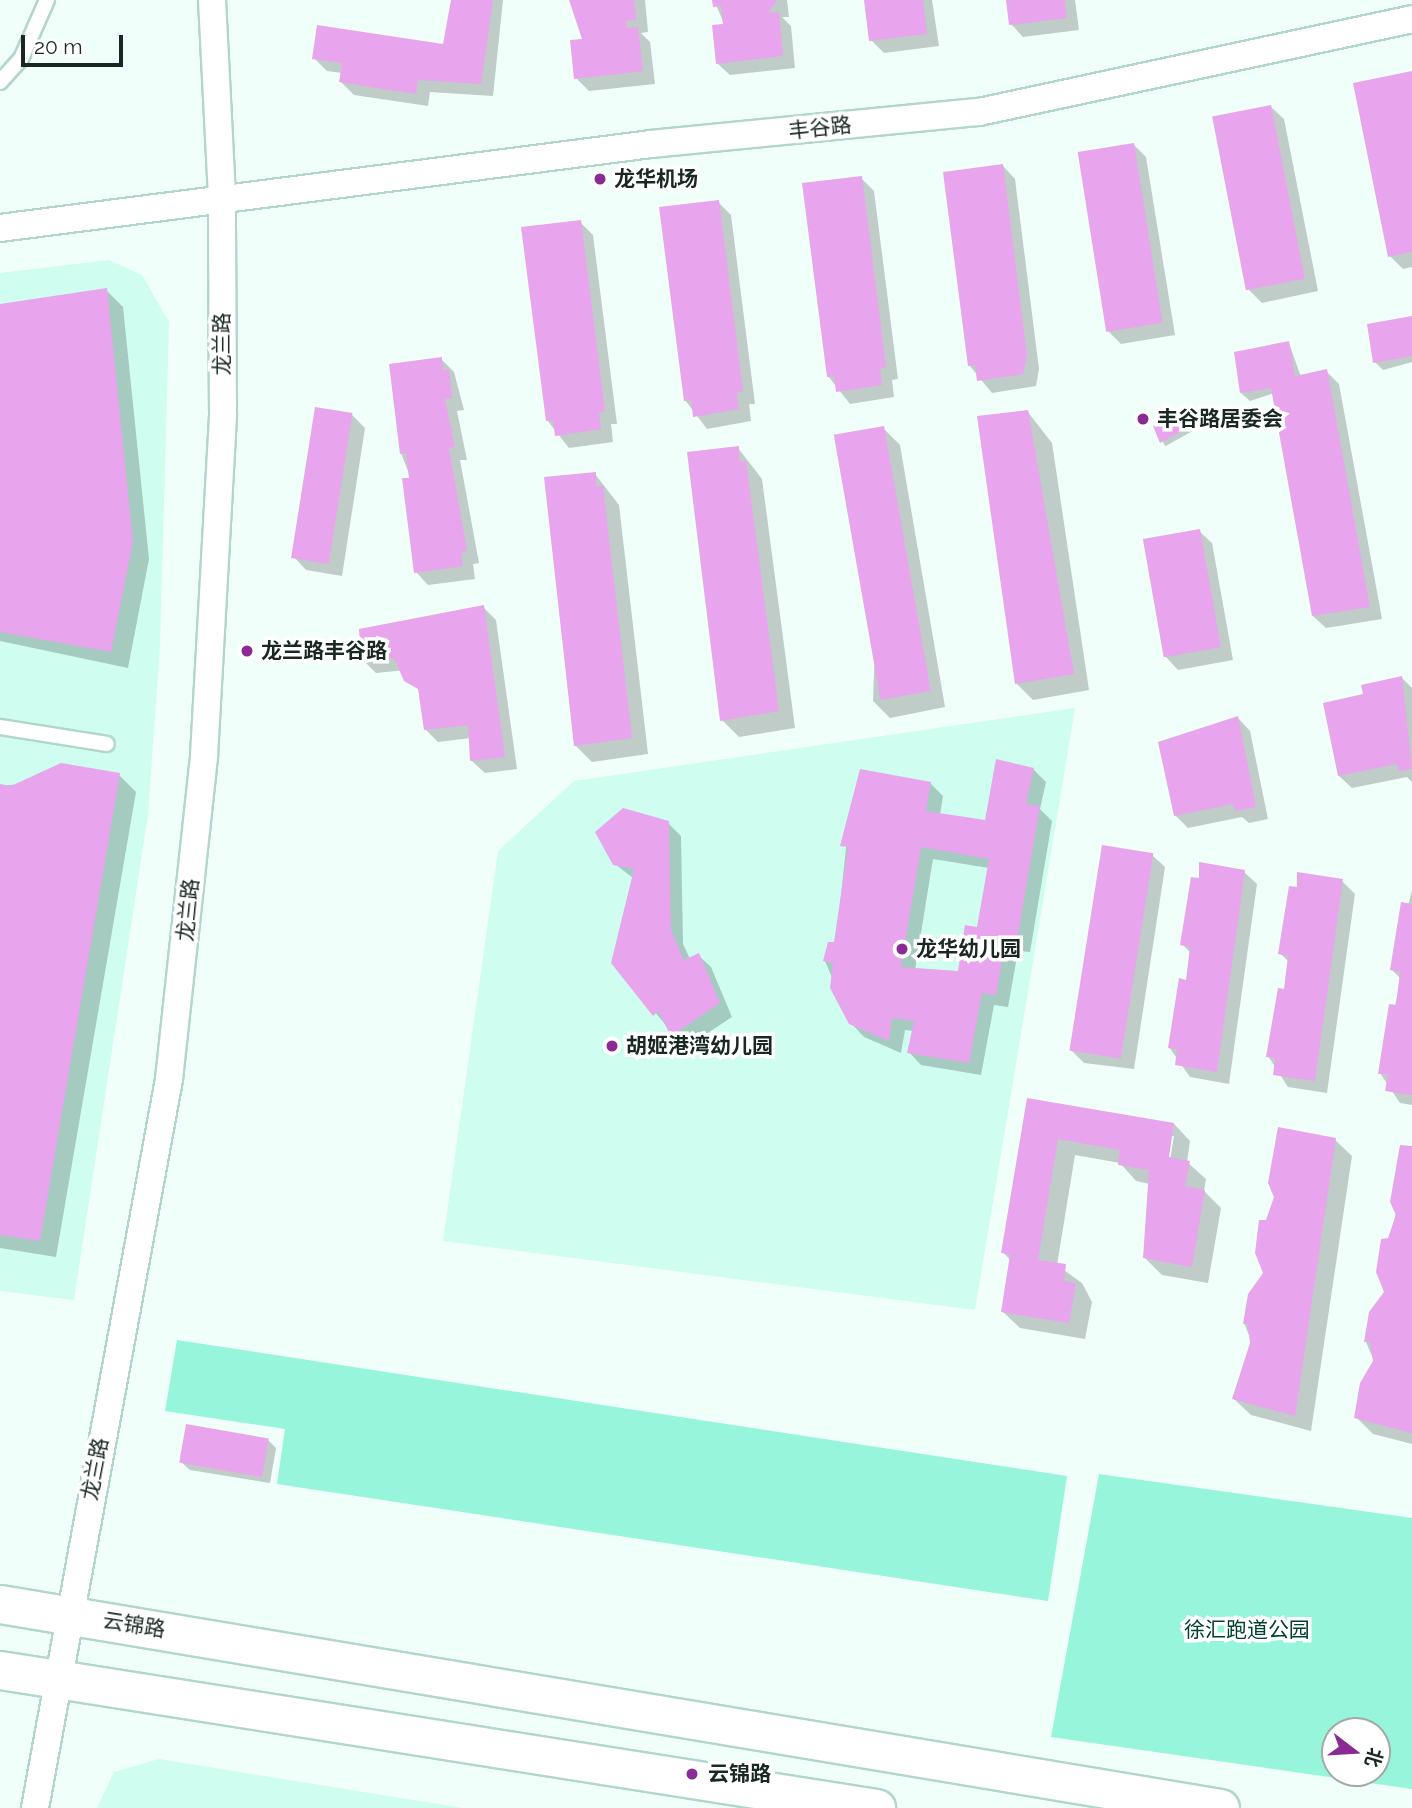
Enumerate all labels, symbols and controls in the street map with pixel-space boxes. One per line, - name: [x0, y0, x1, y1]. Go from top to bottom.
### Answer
- scale bar: [24, 21, 126, 65]
- text: 20 m: [34, 34, 82, 59]
- street label: 丰谷路: [787, 112, 853, 144]
- place label: 龙华机场: [614, 166, 698, 192]
- marker: 龙华机场: [592, 171, 608, 187]
- street label: 龙兰路: [209, 313, 235, 375]
- place label: 丰谷路居委会: [1157, 406, 1283, 432]
- marker: 丰谷路居委会: [1135, 411, 1151, 427]
- place label: 龙兰路丰谷路: [261, 638, 387, 664]
- marker: 龙兰路丰谷路: [239, 643, 255, 659]
- street label: 龙兰路: [172, 877, 204, 943]
- place label: 龙华幼儿园: [916, 936, 1021, 962]
- marker: 龙华幼儿园: [894, 941, 910, 957]
- place label: 胡姬港湾幼儿园: [626, 1033, 773, 1059]
- marker: 胡姬港湾幼儿园: [604, 1038, 620, 1054]
- street label: 龙兰路: [77, 1436, 113, 1502]
- street label: 云锦路: [101, 1608, 167, 1642]
- park label: 徐汇跑道公园: [1184, 1617, 1310, 1643]
- north arrow: [1321, 1717, 1391, 1787]
- text: 北: [1361, 1745, 1387, 1770]
- place label: 云锦路: [708, 1761, 771, 1787]
- marker: 云锦路: [682, 1764, 702, 1784]

